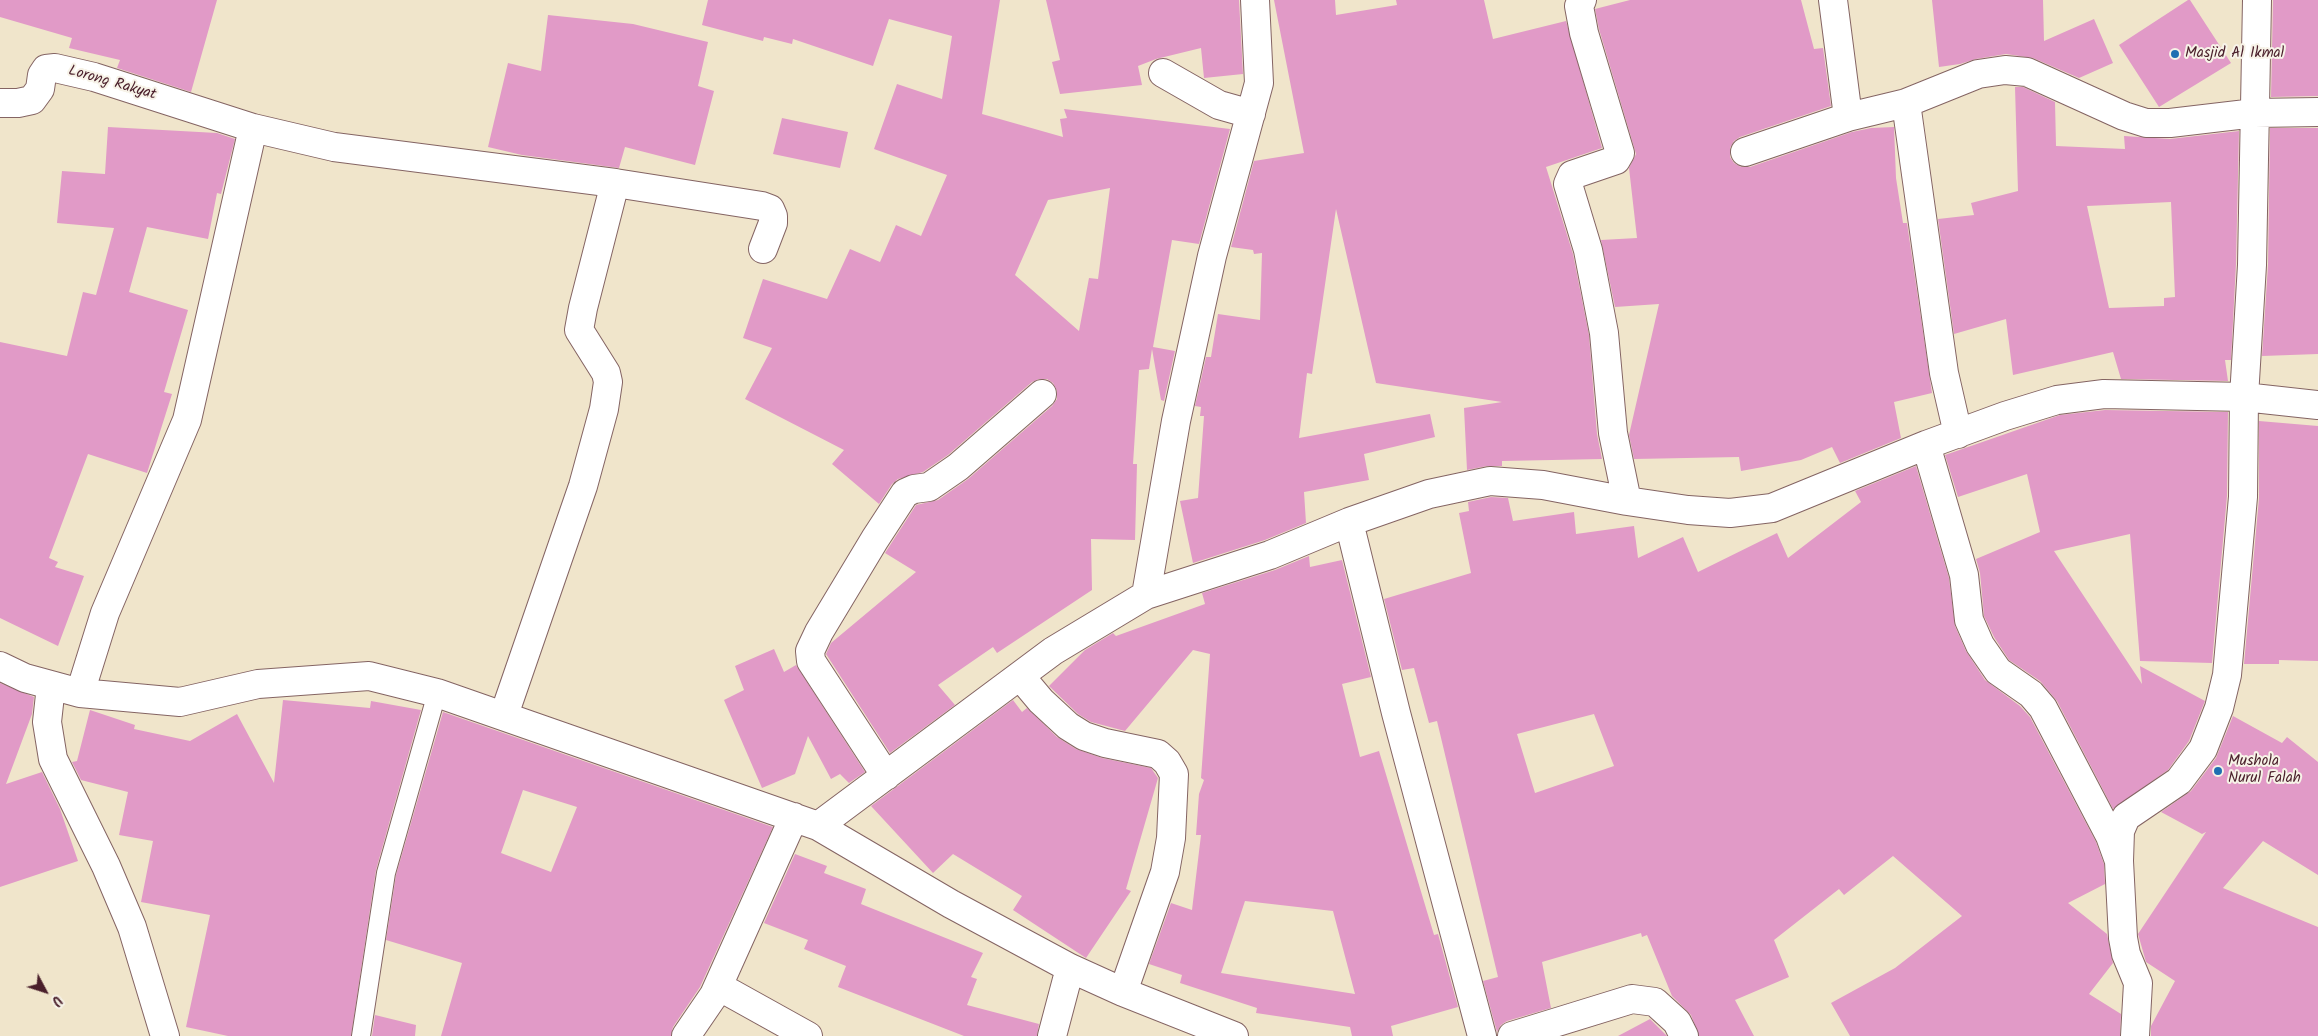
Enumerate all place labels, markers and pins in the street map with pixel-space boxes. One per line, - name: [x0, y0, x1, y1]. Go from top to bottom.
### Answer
- place label: Masjid Al Ikmal: [2185, 45, 2284, 63]
- marker: Masjid Al Ikmal: [2169, 48, 2181, 60]
- place label: Mushola Nurul Falah: [2228, 753, 2301, 788]
- marker: Mushola Nurul Falah: [2212, 765, 2224, 777]

